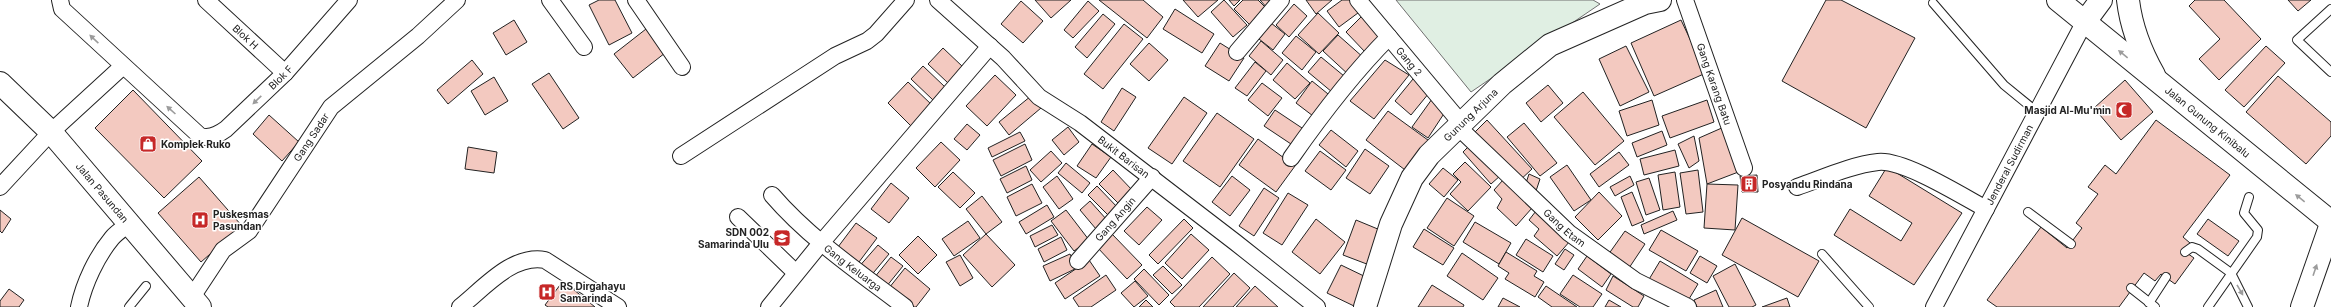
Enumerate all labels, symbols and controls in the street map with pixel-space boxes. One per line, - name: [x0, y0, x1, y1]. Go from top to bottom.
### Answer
- street label: Blok H: [230, 22, 261, 51]
- one-way arrow: [89, 34, 99, 44]
- street label: Gang Karang Batu: [1695, 41, 1734, 127]
- street label: Gang 2: [1394, 44, 1425, 78]
- one-way arrow: [2118, 50, 2129, 59]
- street label: Blok F: [266, 63, 295, 92]
- street label: Jalan Gunung Kinibalu: [2163, 84, 2253, 160]
- street label: Gunung Arjuna: [1441, 86, 1500, 144]
- one-way arrow: [252, 95, 262, 105]
- mosque icon: Masjid Al-Mu'min: [2114, 100, 2134, 120]
- place label: Masjid Al-Mu'min: [2024, 104, 2111, 116]
- one-way arrow: [166, 105, 176, 115]
- street label: Gang Sadar: [291, 111, 332, 164]
- street label: Jenderal Sudirman: [1983, 122, 2035, 207]
- street label: Bukit Barisan: [1096, 133, 1152, 180]
- shop icon: Komplek Ruko: [138, 134, 158, 154]
- place label: Komplek Ruko: [161, 138, 231, 150]
- street label: Jalan Pasundan: [74, 160, 131, 225]
- building icon: Posyandu Rindana: [1739, 174, 1759, 194]
- place label: Posyandu Rindana: [1762, 178, 1853, 191]
- street label: Gang Angin: [1092, 194, 1138, 244]
- one-way arrow: [2295, 194, 2306, 203]
- street label: Gang Etam: [1541, 206, 1588, 249]
- place label: Puskesmas Pasundan: [213, 208, 269, 232]
- hospital icon: Puskesmas Pasundan: [190, 210, 210, 230]
- place label: SDN 002 Samarinda Ulu: [698, 226, 769, 250]
- school or university icon: SDN 002 Samarinda Ulu: [772, 228, 792, 248]
- street label: Gang Keluarga: [822, 242, 884, 294]
- one-way arrow: [2312, 264, 2318, 276]
- place label: RS Dirgahayu Samarinda: [560, 280, 625, 304]
- hospital icon: RS Dirgahayu Samarinda: [537, 282, 557, 302]
- one-way arrow: [2237, 284, 2244, 296]

